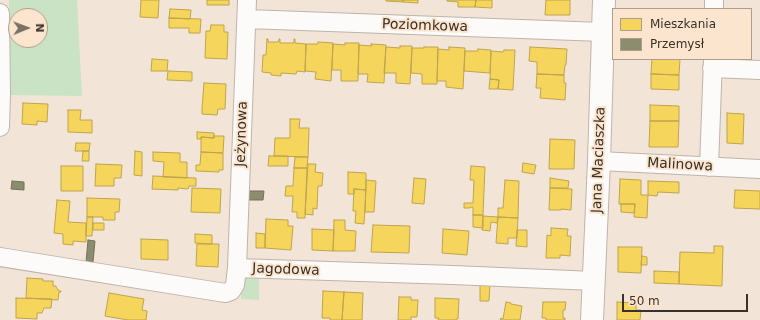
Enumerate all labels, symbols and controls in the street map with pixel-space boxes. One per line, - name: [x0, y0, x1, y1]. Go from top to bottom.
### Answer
- north arrow: [8, 8, 48, 48]
- legend: [612, 8, 752, 60]
- street label: Poziomkowa: [382, 16, 468, 36]
- text: Mieszkania: [650, 17, 716, 31]
- text: N: [33, 23, 46, 33]
- text: Przemysł: [650, 37, 704, 51]
- street label: Jeżynowa: [232, 101, 252, 167]
- street label: Jana Maciaszka: [589, 106, 609, 214]
- street label: Malinowa: [647, 155, 713, 175]
- street label: Jagodowa: [252, 260, 320, 280]
- scale bar: [624, 286, 750, 312]
- text: 50 m: [629, 294, 660, 308]

